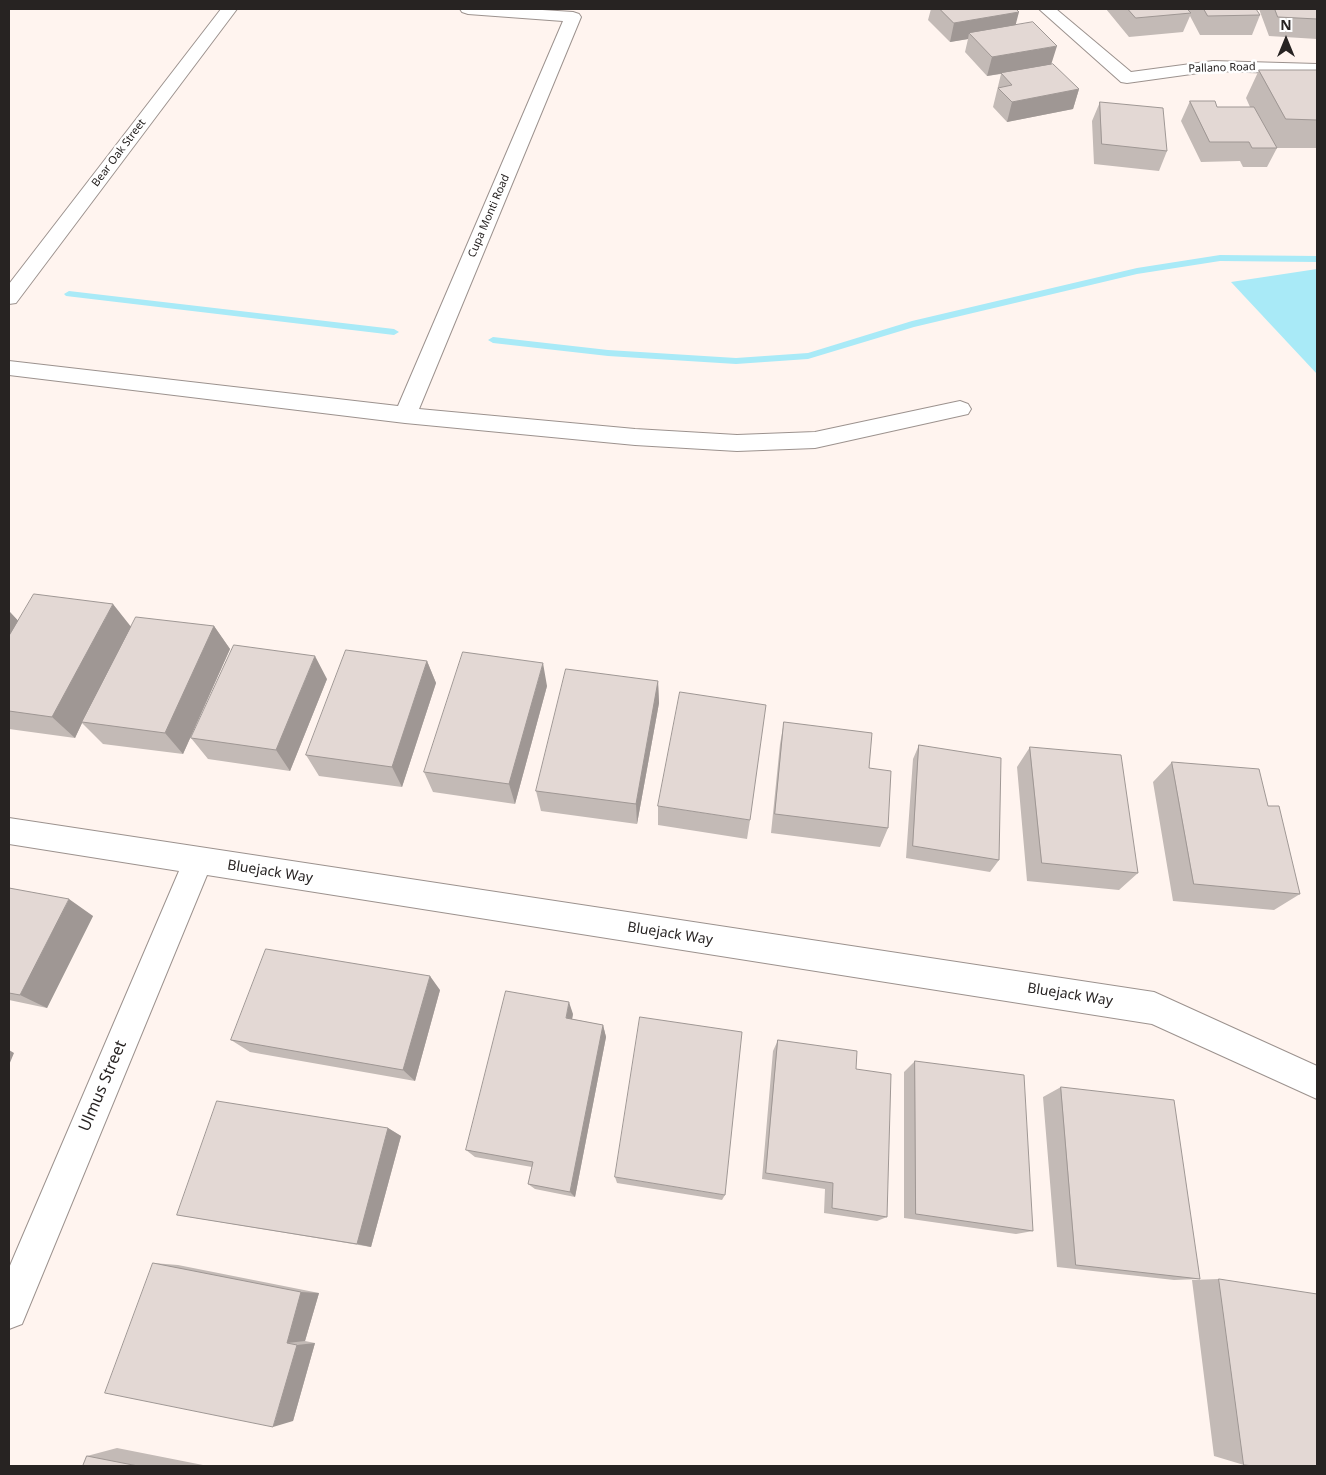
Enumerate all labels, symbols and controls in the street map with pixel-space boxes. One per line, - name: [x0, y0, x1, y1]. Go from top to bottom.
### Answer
- north arrow: [1261, 15, 1311, 65]
- text: N: [1280, 15, 1292, 34]
- street label: Pallano Road: [1188, 60, 1256, 76]
- street label: Bear Oak Street: [89, 117, 149, 189]
- street label: Cupa Monti Road: [466, 172, 512, 260]
- street label: Bluejack Way: [226, 857, 314, 887]
- street label: Bluejack Way: [626, 919, 714, 949]
- street label: Bluejack Way: [1026, 980, 1114, 1010]
- street label: Ulmus Street: [75, 1038, 131, 1134]

